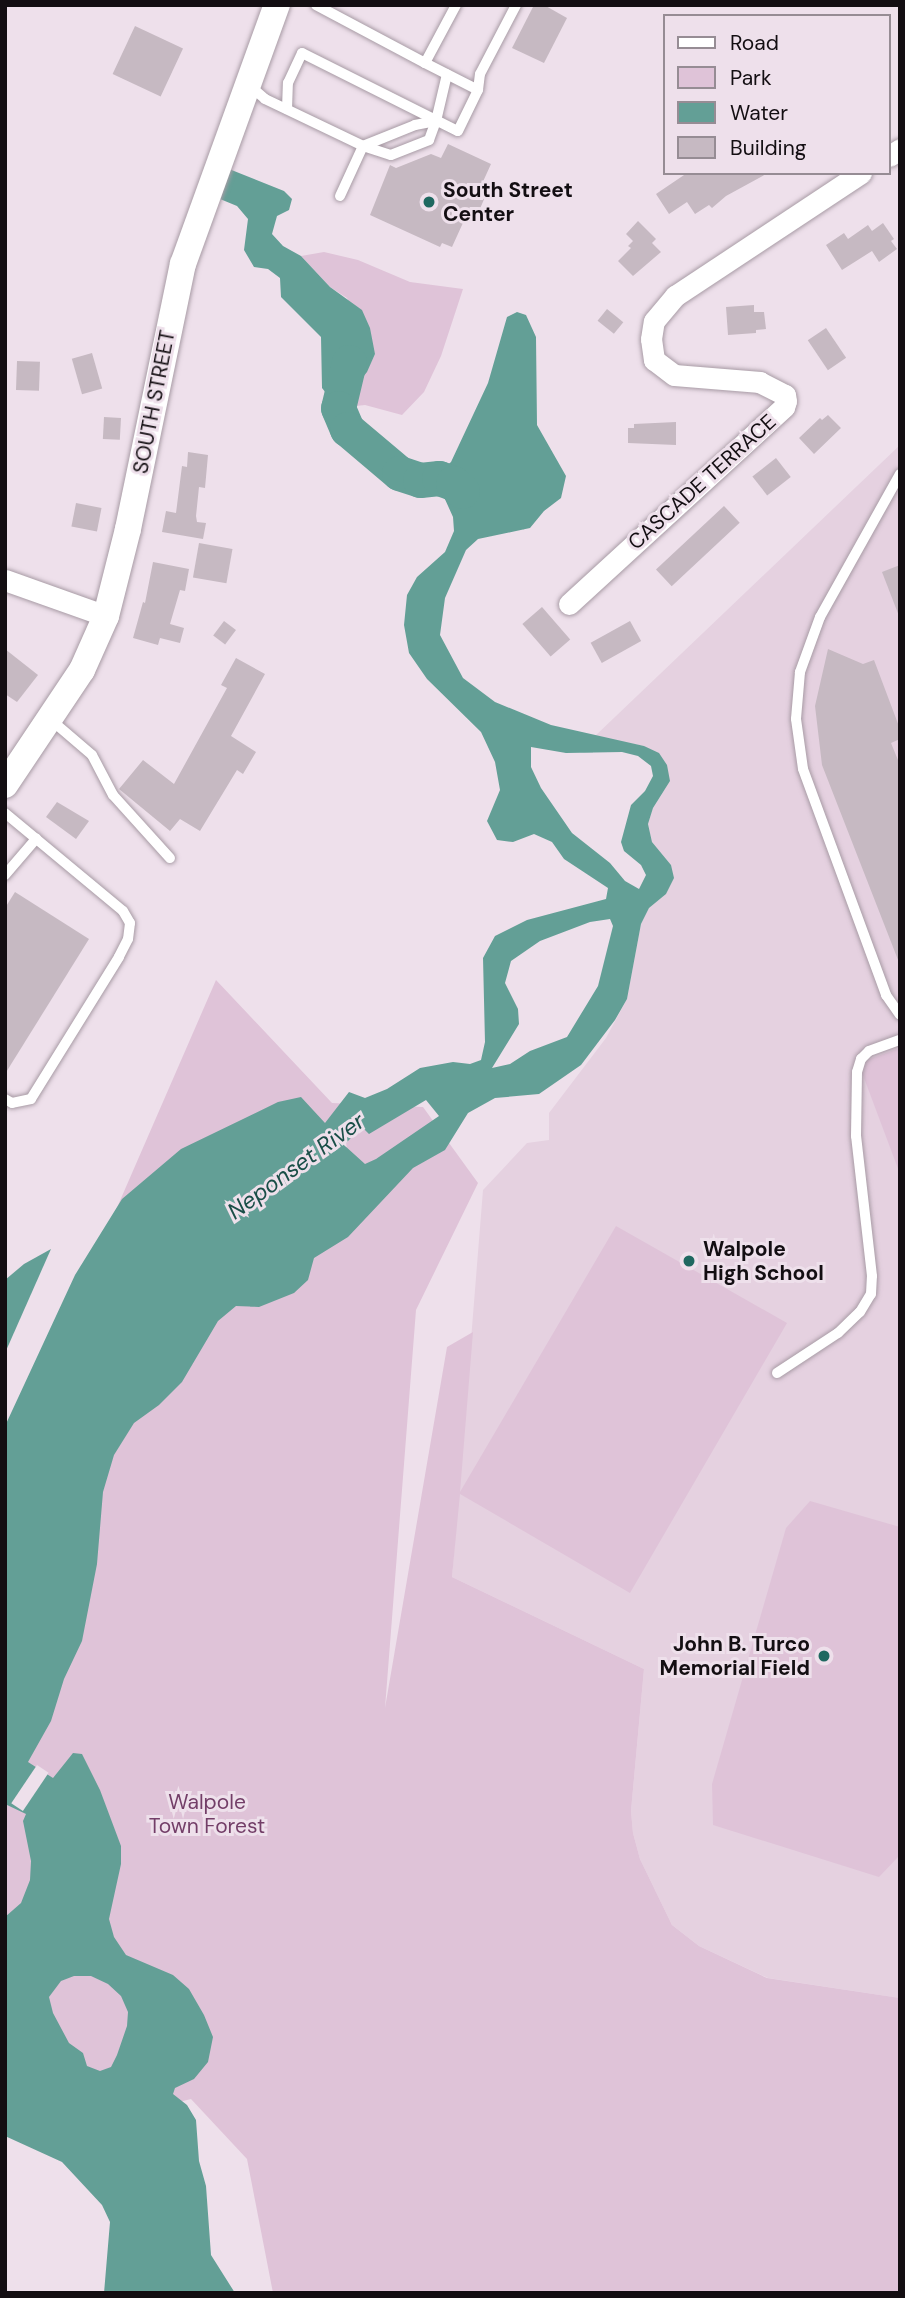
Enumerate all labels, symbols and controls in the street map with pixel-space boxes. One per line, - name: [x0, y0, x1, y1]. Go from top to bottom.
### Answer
- legend: [664, 14, 891, 175]
- text: Road: [730, 29, 779, 57]
- text: Park: [730, 64, 771, 92]
- text: Water: [730, 99, 788, 127]
- text: Building: [730, 134, 806, 162]
- place label: South Street Center: [443, 177, 573, 227]
- marker: South Street Center: [421, 194, 437, 210]
- street label: SOUTH STREET: [128, 328, 180, 476]
- street label: CASCADE TERRACE: [623, 409, 781, 555]
- water label: Neponset River: [222, 1107, 370, 1225]
- place label: Walpole High School: [703, 1236, 824, 1286]
- marker: Walpole High School: [681, 1253, 697, 1269]
- place label: John B. Turco Memorial Field: [660, 1631, 810, 1681]
- marker: John B. Turco Memorial Field: [816, 1648, 832, 1664]
- park label: Walpole Town Forest: [149, 1789, 265, 1839]

